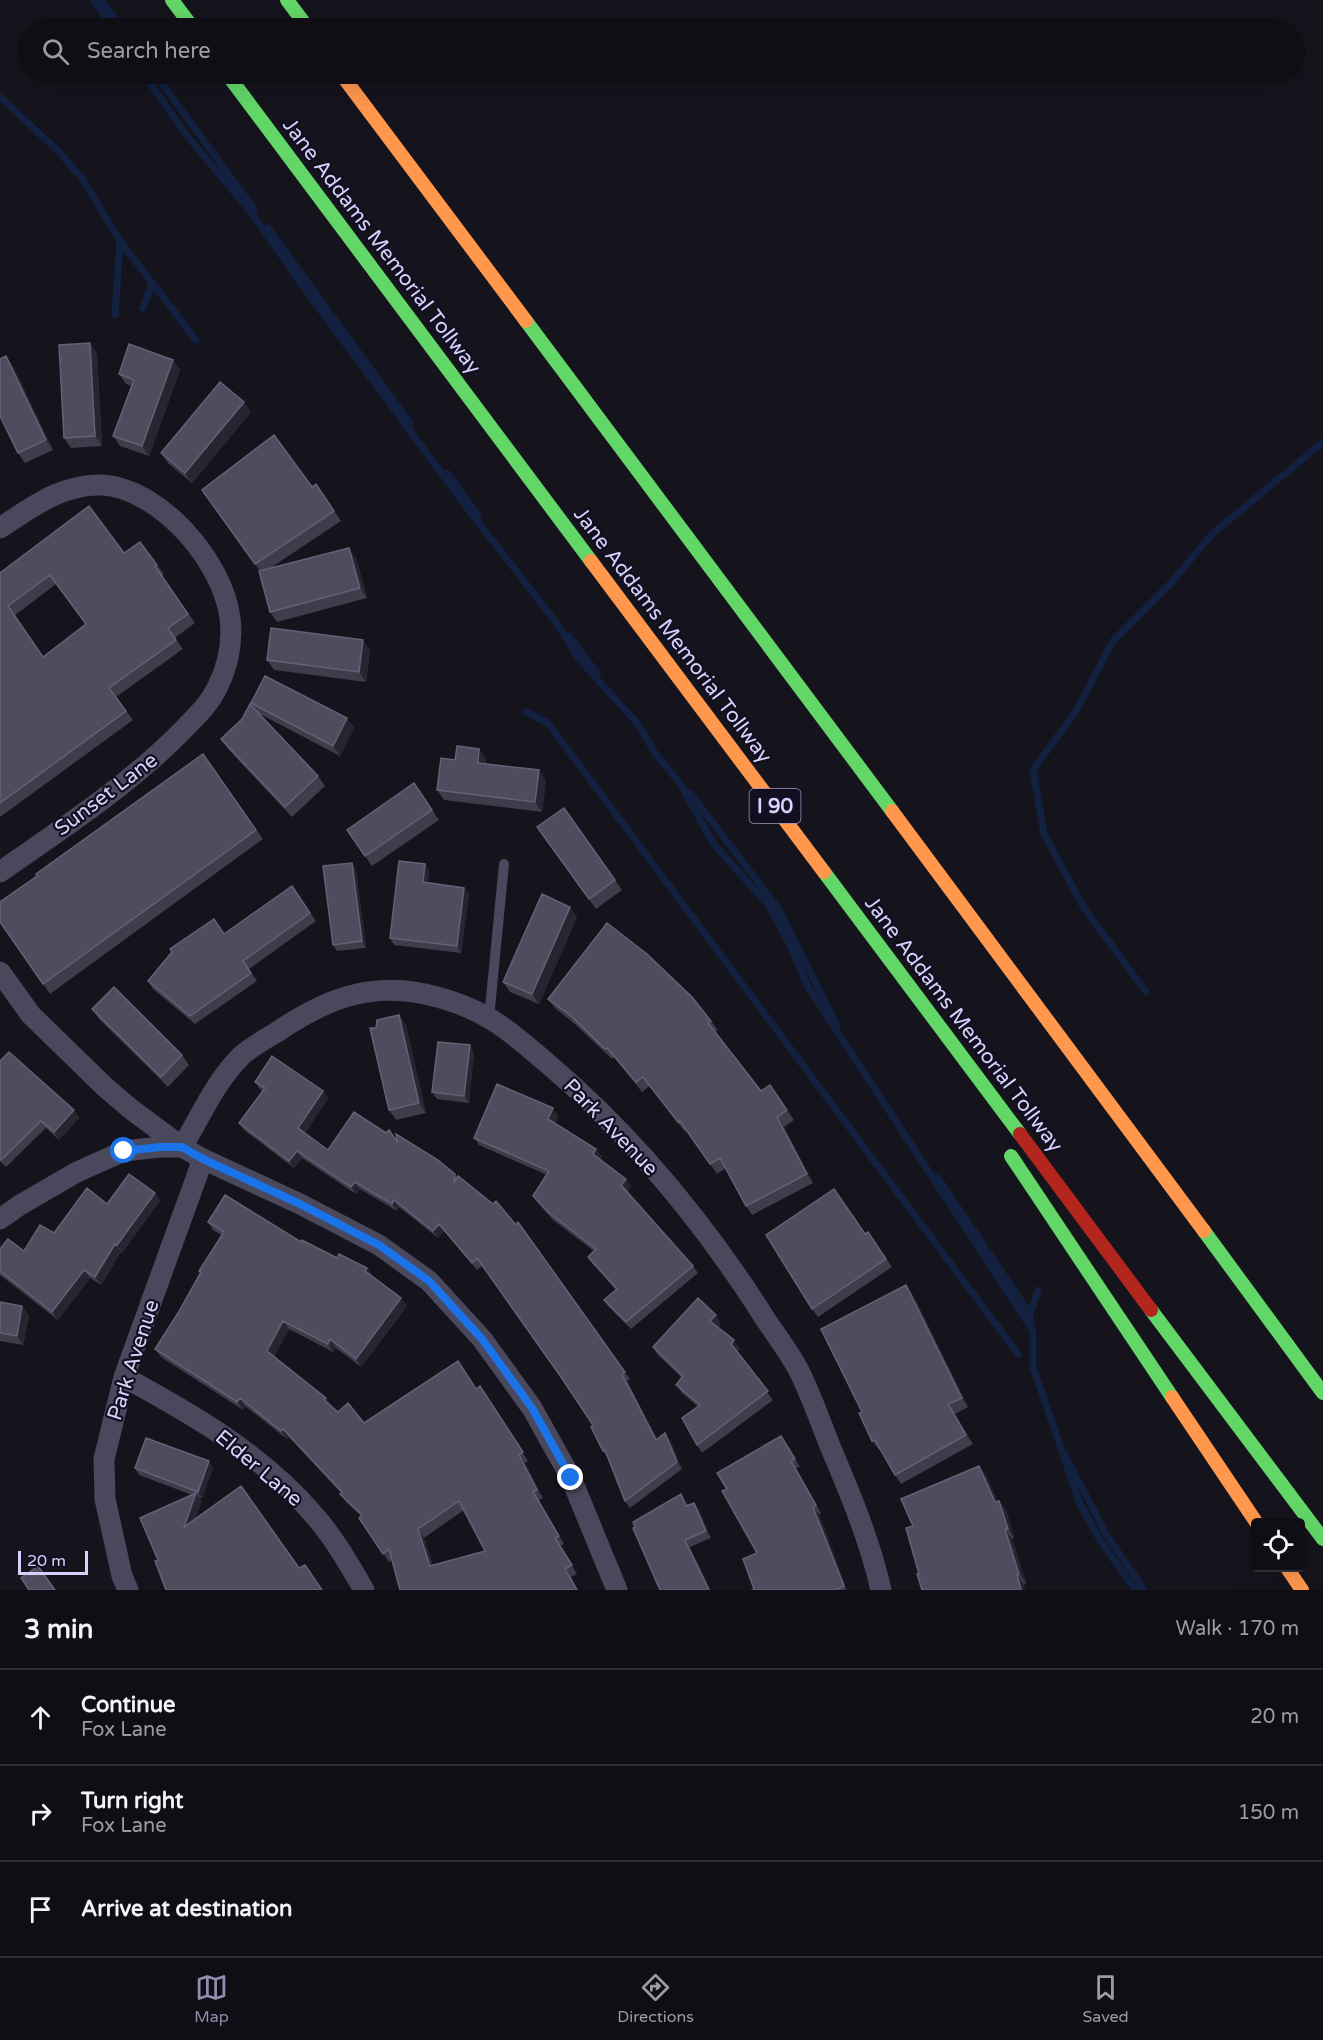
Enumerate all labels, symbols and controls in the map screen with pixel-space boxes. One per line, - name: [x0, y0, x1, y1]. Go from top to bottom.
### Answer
- search box: [18, 18, 1305, 84]
- icon: search: [39, 35, 72, 68]
- text: Search here: [87, 38, 211, 64]
- street label: Jane Addams Memorial Tollway: [277, 113, 486, 379]
- street label: Jane Addams Memorial Tollway: [568, 502, 777, 768]
- street label: Sunset Lane: [50, 748, 163, 841]
- road number: I 90: [750, 789, 800, 823]
- street label: Jane Addams Memorial Tollway: [859, 891, 1068, 1157]
- street label: Park Avenue: [558, 1074, 663, 1181]
- route start: [110, 1137, 136, 1163]
- street label: Park Avenue: [102, 1297, 165, 1424]
- street label: Elder Lane: [210, 1425, 307, 1512]
- route end: [557, 1464, 583, 1490]
- map controls: [1251, 1518, 1305, 1572]
- button: locate: [1251, 1518, 1305, 1572]
- scale bar: [18, 1548, 88, 1576]
- text: 20 m: [27, 1551, 66, 1571]
- text: 3 min: [24, 1614, 93, 1645]
- text: Walk · 170 m: [1176, 1617, 1299, 1641]
- text: Continue: [81, 1692, 176, 1718]
- icon: ahead: [24, 1701, 57, 1734]
- text: 20 m: [1250, 1705, 1299, 1729]
- text: Fox Lane: [81, 1718, 167, 1742]
- text: Turn right: [81, 1788, 183, 1814]
- icon: right: [24, 1797, 57, 1830]
- text: 150 m: [1238, 1801, 1299, 1825]
- text: Fox Lane: [81, 1814, 167, 1838]
- icon: arrive: [24, 1893, 57, 1926]
- text: Arrive at destination: [81, 1896, 292, 1922]
- tab: Map: [194, 1971, 229, 2027]
- tab: Directions: [617, 1971, 694, 2027]
- tab: Saved: [1082, 1971, 1129, 2027]

